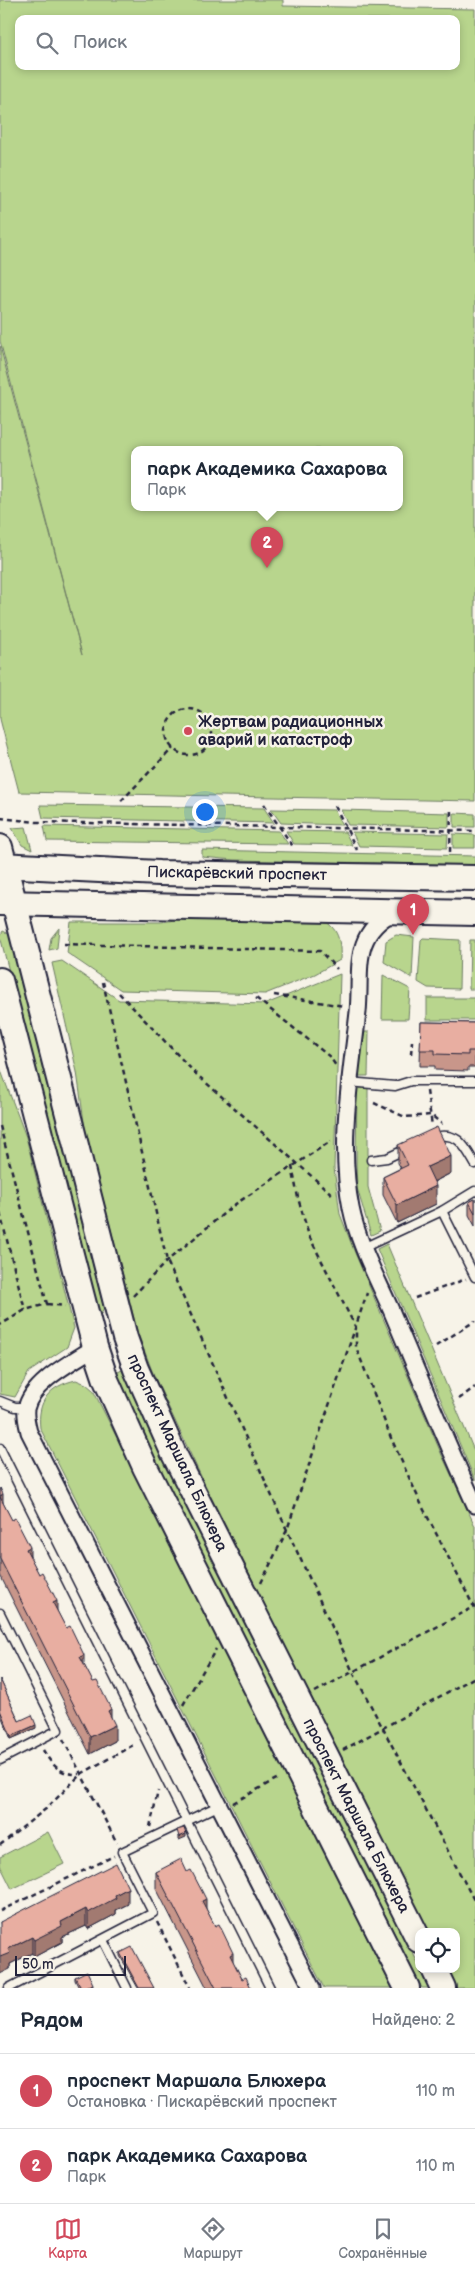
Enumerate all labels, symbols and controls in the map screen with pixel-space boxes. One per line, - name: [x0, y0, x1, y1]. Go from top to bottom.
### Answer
- search box: [15, 15, 460, 70]
- icon: search: [33, 29, 61, 57]
- text: Поиск: [73, 31, 127, 54]
- popup: [131, 446, 403, 511]
- text: парк Академика Сахарова: [147, 458, 387, 481]
- text: Парк: [147, 481, 186, 500]
- pin: 2: [251, 527, 283, 568]
- place label: Жертвам радиационных аварий и катастроф: [198, 713, 383, 750]
- marker: Жертвам радиационных аварий и катастроф: [182, 725, 194, 737]
- your location: [192, 799, 218, 825]
- street label: Пискарёвский проспект: [147, 863, 328, 885]
- pin: 1: [397, 894, 429, 935]
- street label: проспект Маршала Блюхера: [123, 1351, 231, 1555]
- street label: проспект Маршала Блюхера: [299, 1715, 414, 1917]
- map controls: [415, 1928, 460, 1973]
- button: locate: [415, 1928, 460, 1973]
- scale bar: [15, 1953, 126, 1976]
- text: 50 m: [22, 1956, 54, 1973]
- text: Рядом: [20, 2008, 83, 2033]
- text: Найдено: 2: [371, 2011, 455, 2030]
- text: проспект Маршала Блюхера: [67, 2070, 326, 2093]
- text: 1: [33, 2082, 39, 2101]
- text: 110 m: [416, 2082, 455, 2101]
- text: Остановка · Пискарёвский проспект: [67, 2093, 337, 2112]
- text: парк Академика Сахарова: [67, 2145, 307, 2168]
- text: 2: [31, 2157, 41, 2176]
- text: 110 m: [416, 2157, 455, 2176]
- text: Парк: [67, 2168, 106, 2187]
- tab: Карта: [48, 2215, 87, 2262]
- tab: Маршрут: [183, 2215, 243, 2262]
- tab: Сохранённые: [339, 2215, 427, 2262]

